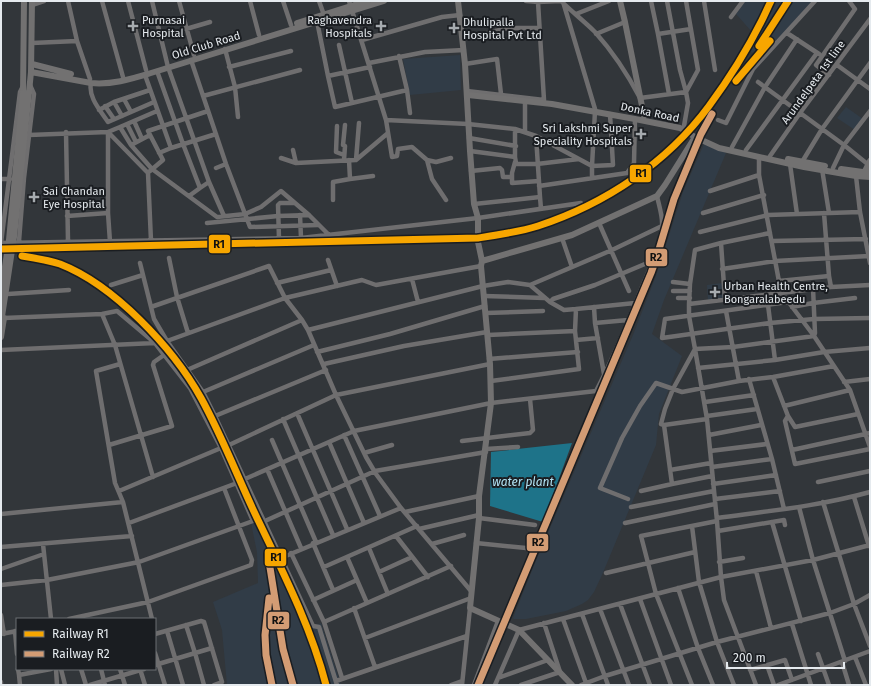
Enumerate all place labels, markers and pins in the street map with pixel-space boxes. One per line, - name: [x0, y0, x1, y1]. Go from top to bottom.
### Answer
- place label: Purnasai Hospital: [142, 14, 185, 40]
- place label: Raghavendra Hospitals: [307, 14, 372, 40]
- place label: Dhulipalla Hospital Pvt Ltd: [463, 16, 542, 42]
- marker: Purnasai Hospital: [127, 20, 139, 32]
- marker: Raghavendra Hospitals: [375, 20, 387, 32]
- marker: Dhulipalla Hospital Pvt Ltd: [448, 22, 460, 34]
- place label: Sri Lakshmi Super Speciality Hospitals: [534, 122, 633, 148]
- marker: Sri Lakshmi Super Speciality Hospitals: [635, 128, 647, 140]
- place label: Sai Chandan Eye Hospital: [43, 185, 105, 211]
- marker: Sai Chandan Eye Hospital: [28, 191, 40, 203]
- place label: Urban Health Centre, Bongaralabeedu: [724, 280, 828, 306]
- marker: Urban Health Centre, Bongaralabeedu: [709, 286, 721, 298]

